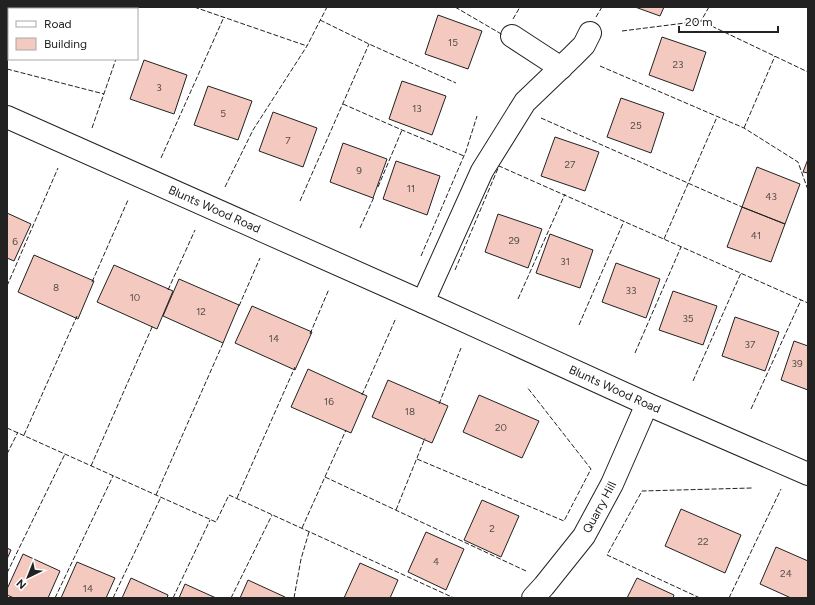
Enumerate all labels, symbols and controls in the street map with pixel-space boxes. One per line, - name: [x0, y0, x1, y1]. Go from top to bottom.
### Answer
- legend: [8, 8, 138, 60]
- scale bar: [679, 8, 778, 34]
- text: 20 m: [685, 15, 713, 29]
- text: Road: [44, 17, 72, 31]
- house number: 15: [448, 36, 458, 49]
- text: Building: [44, 37, 87, 51]
- house number: 23: [672, 58, 684, 71]
- house number: 3: [156, 81, 162, 94]
- house number: 13: [412, 102, 422, 115]
- house number: 5: [220, 107, 226, 120]
- house number: 25: [630, 119, 642, 132]
- house number: 7: [285, 134, 291, 147]
- house number: 27: [565, 158, 576, 171]
- house number: 9: [356, 164, 362, 177]
- house number: 11: [407, 182, 415, 195]
- street label: Blunts Wood Road: [166, 183, 263, 236]
- house number: 43: [765, 190, 777, 203]
- house number: 41: [751, 229, 761, 242]
- house number: 29: [508, 234, 520, 247]
- house number: 6: [12, 235, 18, 248]
- house number: 31: [560, 255, 570, 268]
- house number: 8: [53, 281, 59, 294]
- house number: 33: [626, 284, 636, 297]
- house number: 10: [130, 291, 140, 304]
- house number: 12: [196, 305, 206, 318]
- house number: 35: [682, 312, 694, 325]
- house number: 14: [269, 332, 279, 345]
- house number: 37: [745, 338, 756, 351]
- house number: 39: [791, 357, 803, 370]
- street label: Blunts Wood Road: [567, 362, 663, 416]
- house number: 16: [324, 395, 334, 408]
- house number: 18: [405, 405, 415, 418]
- house number: 20: [495, 421, 507, 434]
- street label: Quarry Hill: [580, 479, 619, 535]
- house number: 2: [489, 522, 495, 535]
- house number: 22: [697, 535, 709, 548]
- house number: 4: [433, 555, 439, 568]
- north arrow: [8, 557, 48, 597]
- house number: 24: [780, 567, 792, 580]
- text: N: [14, 576, 29, 592]
- house number: 14: [83, 582, 93, 595]

